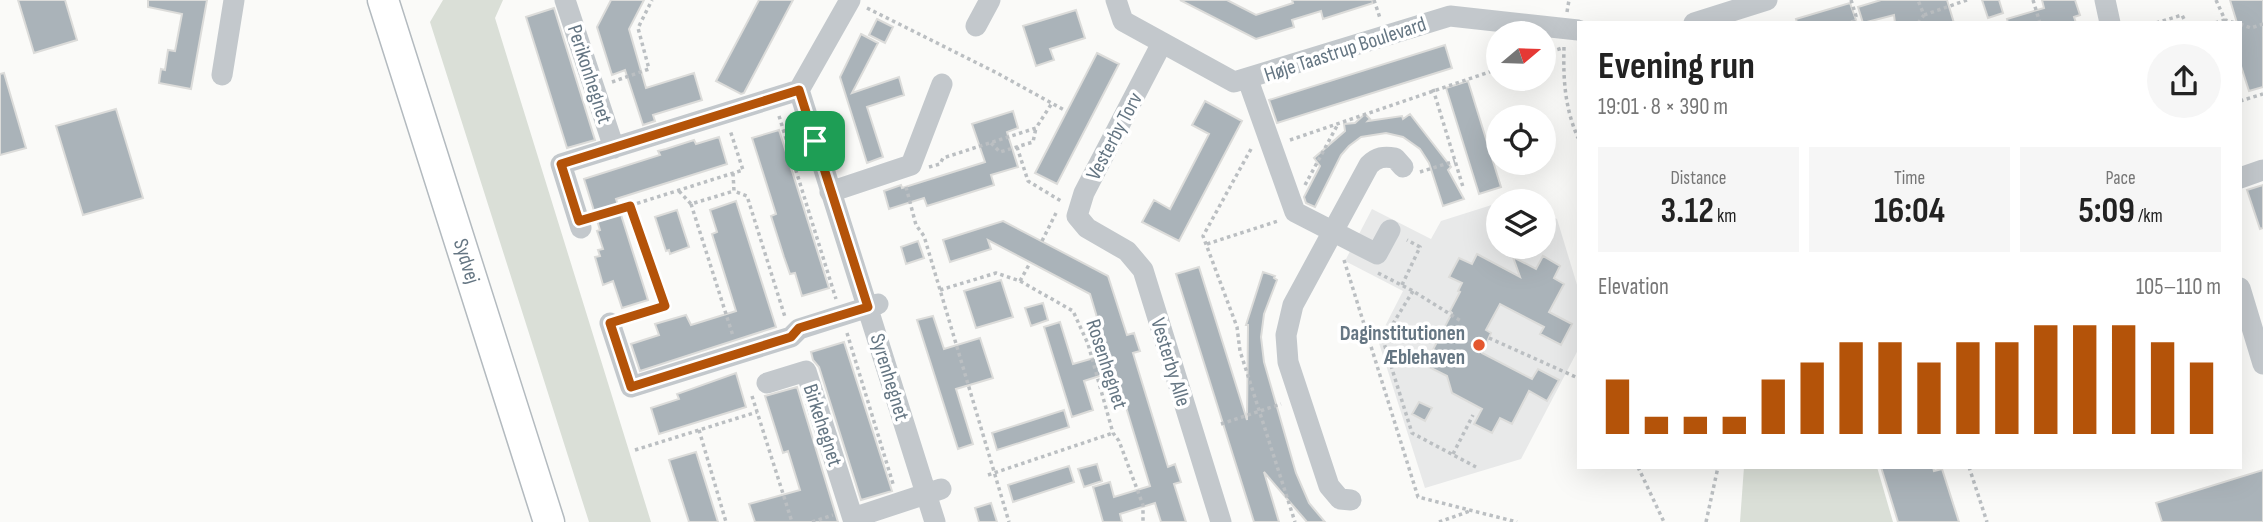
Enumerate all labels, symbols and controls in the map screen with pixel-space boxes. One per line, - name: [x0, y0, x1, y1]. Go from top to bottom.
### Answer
- street label: Høje Taastrup Boulevard: [1261, 12, 1429, 87]
- north arrow: [1486, 21, 1556, 91]
- map controls: [1486, 21, 1556, 259]
- street label: Perikonhegnet: [562, 22, 617, 127]
- text: Evening run: [1598, 44, 1755, 89]
- button: share: [2147, 44, 2221, 118]
- street label: Vesterby Torv: [1081, 88, 1148, 184]
- text: 19:01 · 8 × 390 m: [1598, 93, 1728, 121]
- button: locate: [1486, 105, 1556, 175]
- pin: [785, 111, 845, 171]
- icon: arrive: [796, 122, 834, 160]
- text: Distance: [1670, 167, 1727, 190]
- text: Time: [1894, 167, 1925, 190]
- text: Pace: [2105, 167, 2136, 190]
- button: layers: [1486, 189, 1556, 259]
- text: 3.12: [1661, 190, 1714, 233]
- text: 16:04: [1874, 190, 1945, 233]
- text: 5:09: [2078, 190, 2135, 233]
- text: km: [1714, 205, 1736, 228]
- text: /km: [2135, 205, 2163, 228]
- street label: Sydvej: [448, 236, 485, 287]
- text: Elevation: [1598, 273, 1669, 301]
- text: 105–110 m: [2136, 273, 2221, 301]
- street label: Vesterby Alle: [1145, 315, 1196, 409]
- street label: Rosenhegnet: [1080, 316, 1133, 412]
- place label: Daginstitutionen Æblehaven: [1340, 321, 1465, 370]
- street label: Syrenhegnet: [864, 331, 915, 424]
- marker: Daginstitutionen Æblehaven: [1471, 337, 1487, 353]
- street label: Birkehegnet: [798, 381, 848, 469]

